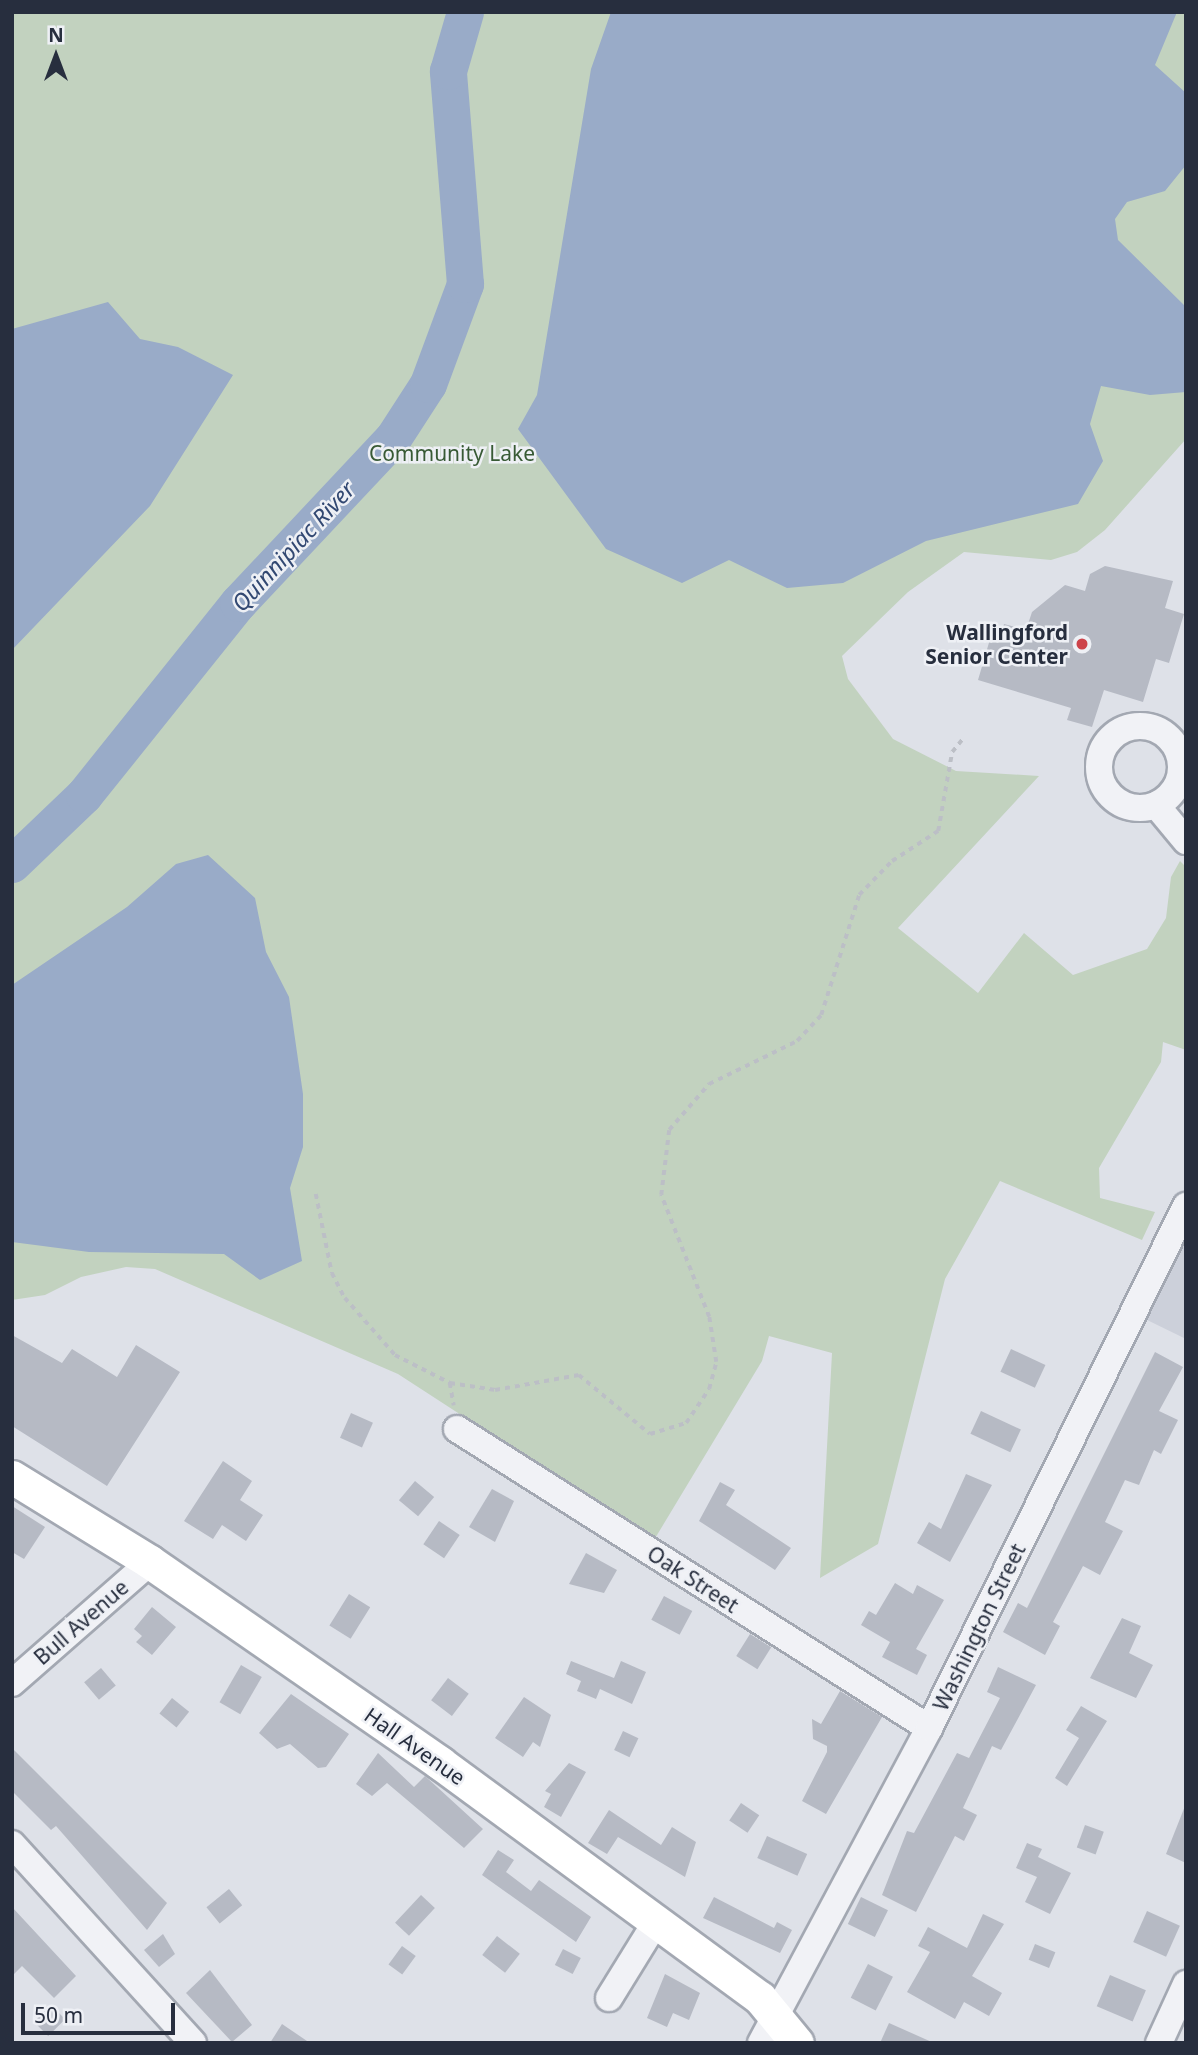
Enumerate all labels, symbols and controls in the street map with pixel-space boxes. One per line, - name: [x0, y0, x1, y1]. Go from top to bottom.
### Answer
- north arrow: [21, 21, 91, 91]
- text: N: [48, 22, 64, 48]
- park label: Community Lake: [369, 440, 535, 466]
- water label: Quinnipiac River: [226, 475, 360, 617]
- place label: Wallingford Senior Center: [925, 619, 1068, 669]
- marker: Wallingford Senior Center: [1074, 636, 1090, 652]
- street label: Washington Street: [928, 1539, 1030, 1715]
- street label: Oak Street: [643, 1540, 743, 1618]
- street label: Bull Avenue: [29, 1574, 133, 1670]
- street label: Hall Avenue: [360, 1702, 470, 1790]
- scale bar: [24, 1988, 178, 2032]
- text: 50 m: [34, 2001, 83, 2029]

